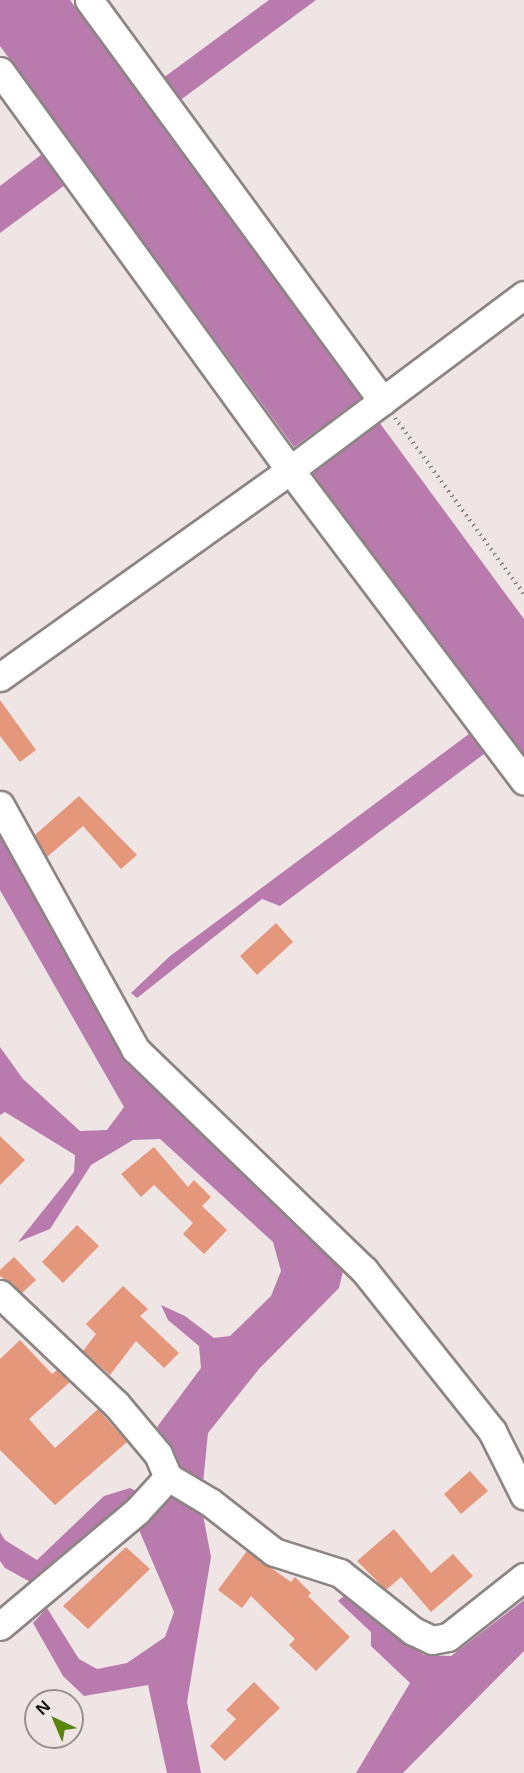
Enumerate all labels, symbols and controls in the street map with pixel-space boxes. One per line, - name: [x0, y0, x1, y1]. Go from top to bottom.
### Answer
- north arrow: [24, 1689, 84, 1749]
- text: N: [31, 1695, 55, 1720]

